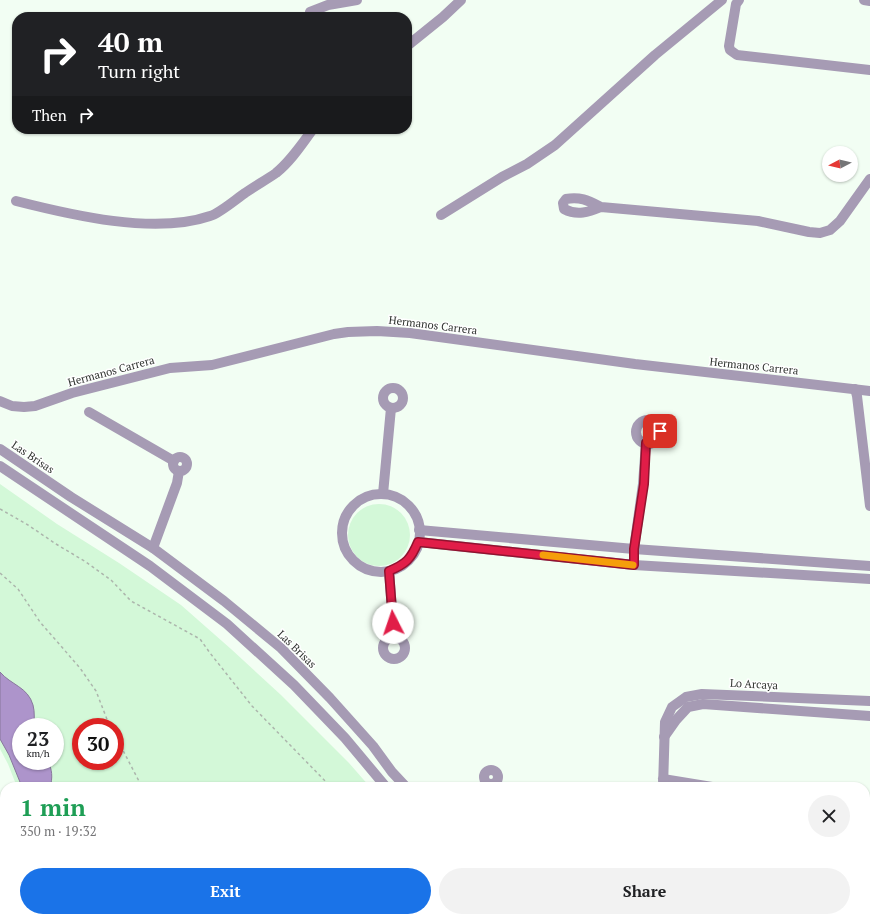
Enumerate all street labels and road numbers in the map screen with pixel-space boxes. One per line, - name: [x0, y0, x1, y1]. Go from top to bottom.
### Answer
- street label: Hermanos Carrera: [388, 313, 479, 337]
- street label: Hermanos Carrera: [66, 353, 156, 389]
- street label: Hermanos Carrera: [709, 354, 800, 378]
- street label: Las Brisas: [9, 438, 57, 476]
- street label: Las Brisas: [275, 627, 319, 671]
- street label: Lo Arcaya: [730, 676, 779, 692]

